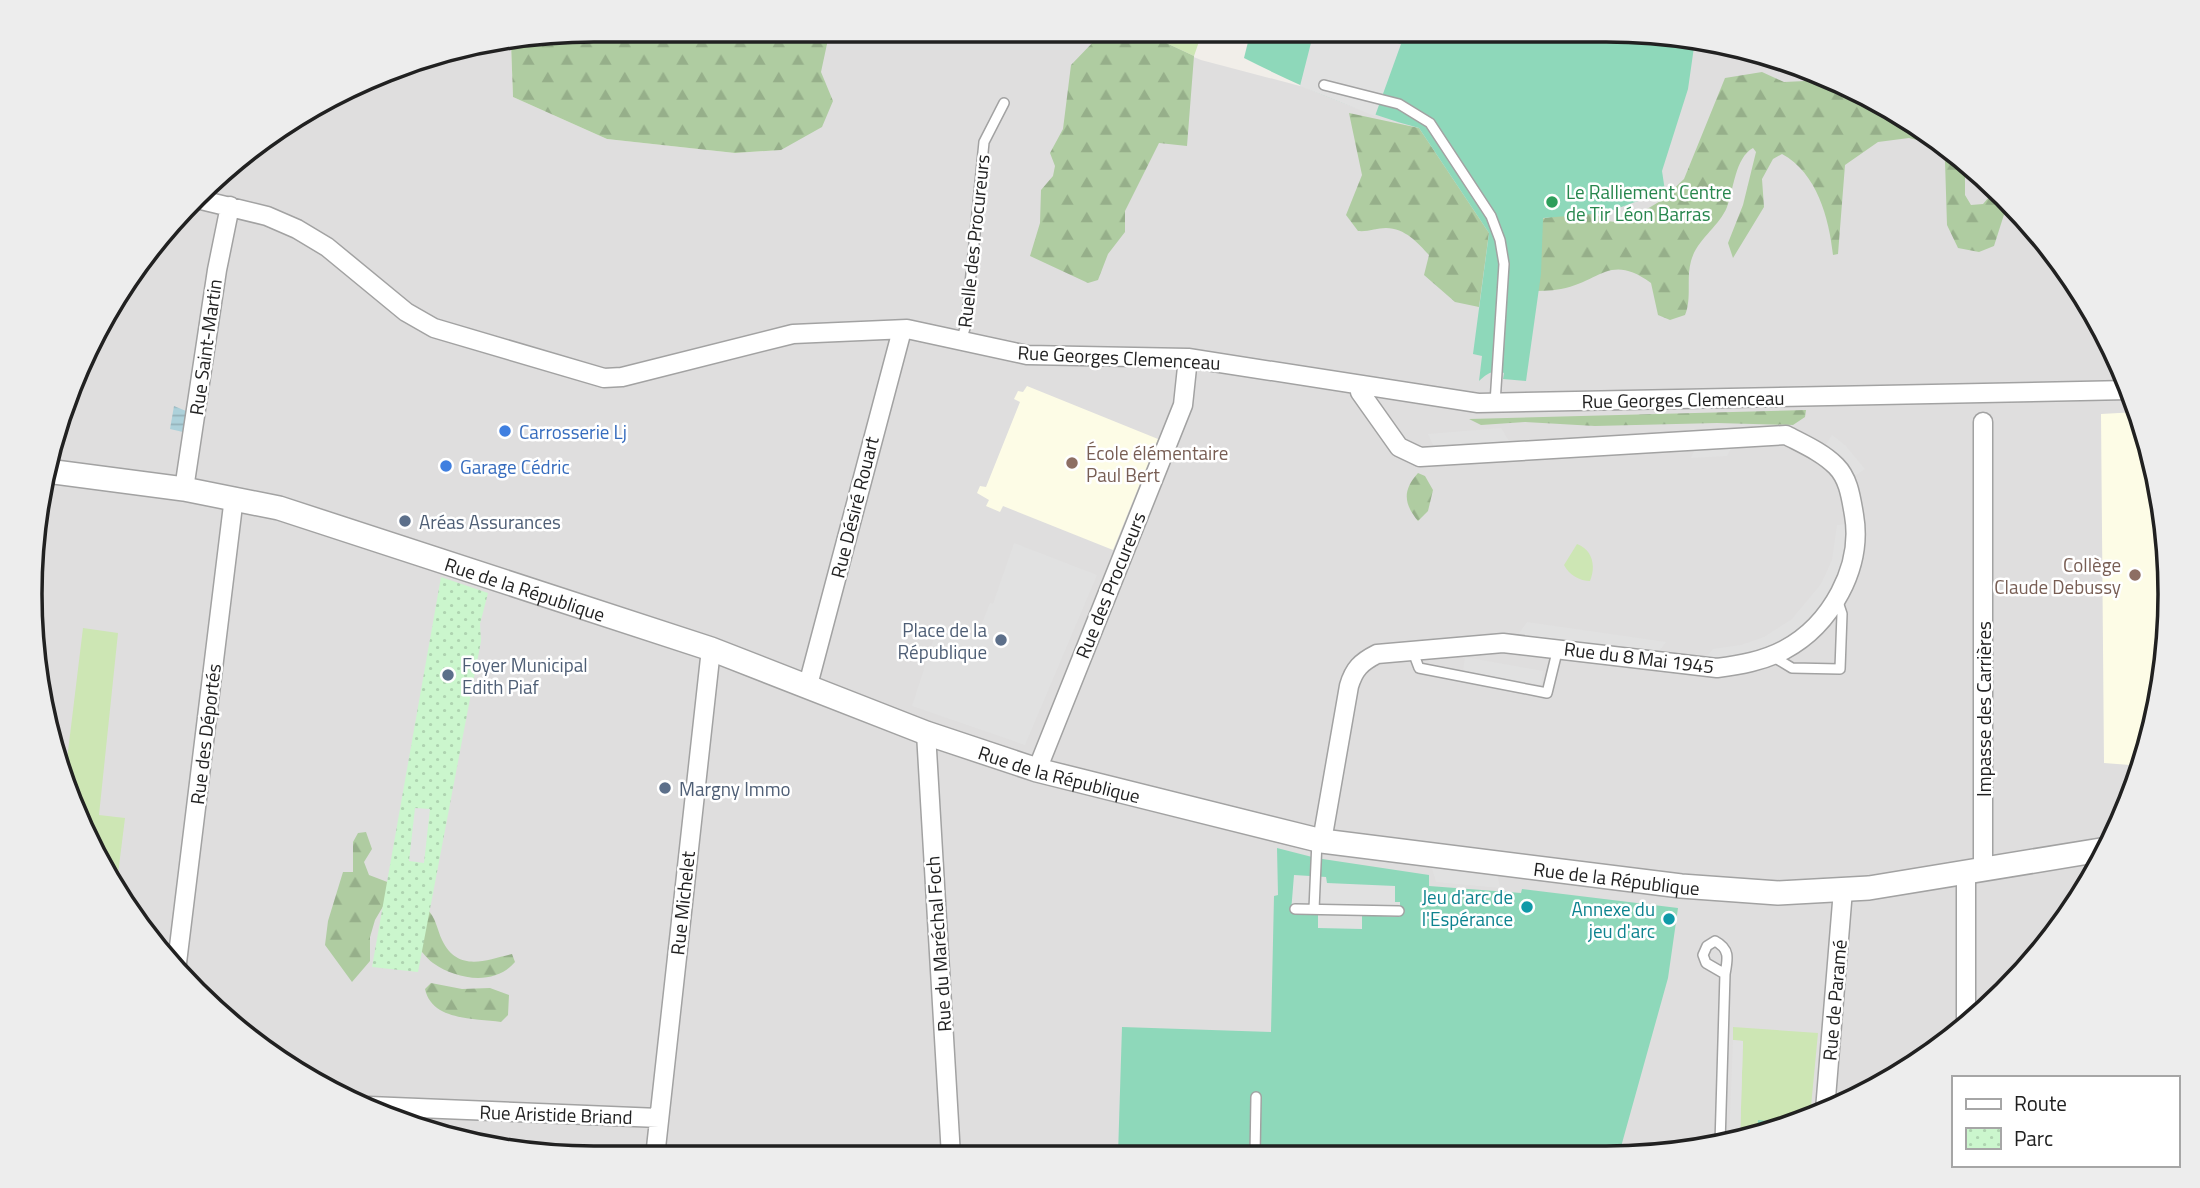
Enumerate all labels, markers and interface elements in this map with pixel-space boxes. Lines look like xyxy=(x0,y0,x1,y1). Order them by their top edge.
street label: Ruelle des Procureurs xyxy=(949,153,997,329)
place label: Le Ralliement Centre de Tir Léon Barras xyxy=(1566,177,1732,228)
marker: Le Ralliement Centre de Tir Léon Barras xyxy=(1544,194,1560,210)
street label: Rue Saint-Martin xyxy=(181,277,229,417)
street label: Rue Georges Clemenceau xyxy=(1017,337,1221,377)
street label: Rue Georges Clemenceau xyxy=(1581,383,1785,415)
place label: Carrosserie Lj xyxy=(519,417,627,446)
marker: Carrosserie Lj xyxy=(497,423,513,439)
street label: Rue Désiré Rouart xyxy=(822,433,886,581)
place label: École élémentaire Paul Bert xyxy=(1086,438,1228,489)
place label: Garage Cédric xyxy=(460,452,570,481)
marker: École élémentaire Paul Bert xyxy=(1064,455,1080,471)
marker: Garage Cédric xyxy=(438,458,454,474)
place label: Aréas Assurances xyxy=(419,507,561,536)
street label: Rue des Procureurs xyxy=(1067,507,1153,663)
marker: Aréas Assurances xyxy=(397,513,413,529)
street label: Rue de la République xyxy=(441,549,609,628)
place label: Collège Claude Debussy xyxy=(1994,550,2121,601)
marker: Collège Claude Debussy xyxy=(2127,567,2143,583)
place label: Place de la République xyxy=(898,615,987,666)
street label: Impasse des Carrières xyxy=(1969,621,1998,797)
marker: Place de la République xyxy=(993,632,1009,648)
street label: Rue du 8 Mai 1945 xyxy=(1562,633,1716,681)
place label: Foyer Municipal Edith Piaf xyxy=(462,650,588,701)
street label: Rue des Déportés xyxy=(182,662,228,806)
marker: Foyer Municipal Edith Piaf xyxy=(440,667,456,683)
street label: Rue de la République xyxy=(975,737,1144,810)
place label: Margny Immo xyxy=(679,774,791,803)
marker: Margny Immo xyxy=(657,780,673,796)
street label: Rue Michelet xyxy=(662,849,702,956)
street label: Rue de la République xyxy=(1532,853,1701,902)
street label: Rue du Maréchal Foch xyxy=(917,855,959,1033)
place label: Jeu d'arc de l'Espérance xyxy=(1422,882,1513,933)
place label: Annexe du jeu d'arc xyxy=(1571,894,1655,945)
marker: Jeu d'arc de l'Espérance xyxy=(1519,899,1535,915)
marker: Annexe du jeu d'arc xyxy=(1661,911,1677,927)
street label: Rue de Paramé xyxy=(1814,938,1854,1062)
legend xyxy=(1952,1076,2179,1167)
text: Route xyxy=(2014,1087,2067,1119)
street label: Rue Aristide Briand xyxy=(479,1097,633,1131)
text: Parc xyxy=(2014,1122,2053,1154)

